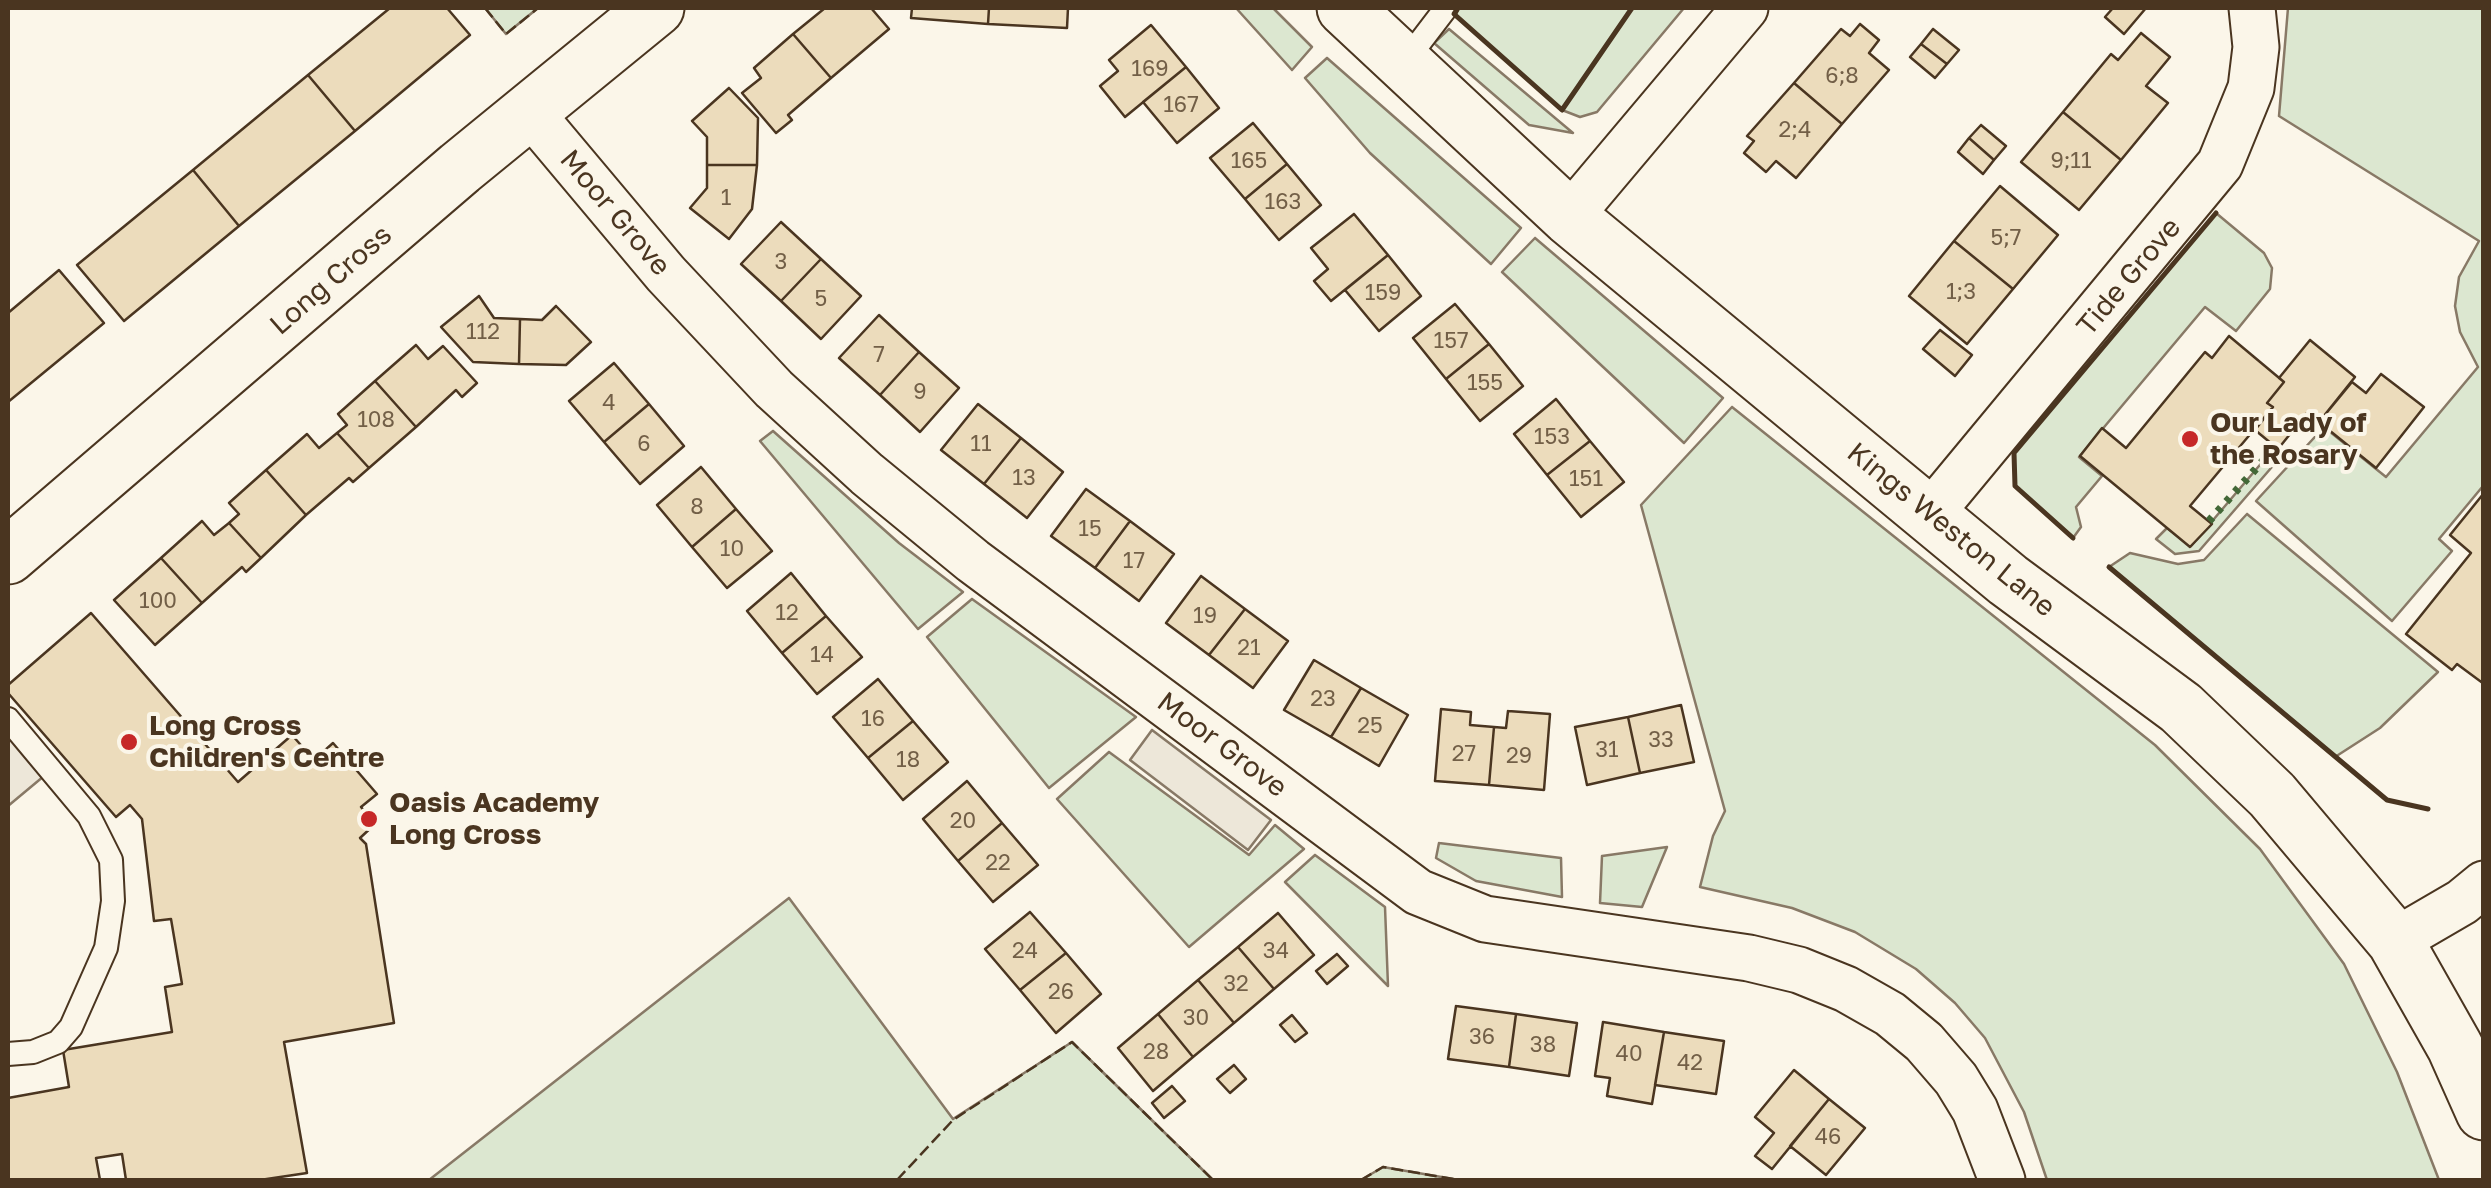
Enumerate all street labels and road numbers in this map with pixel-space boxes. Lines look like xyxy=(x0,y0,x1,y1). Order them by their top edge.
street label: Moor Grove xyxy=(553,143,677,283)
street label: Tide Grove xyxy=(2070,211,2188,343)
street label: Long Cross xyxy=(263,218,399,342)
street label: Kings Weston Lane xyxy=(1840,436,2062,624)
street label: Moor Grove xyxy=(1151,685,1293,805)

